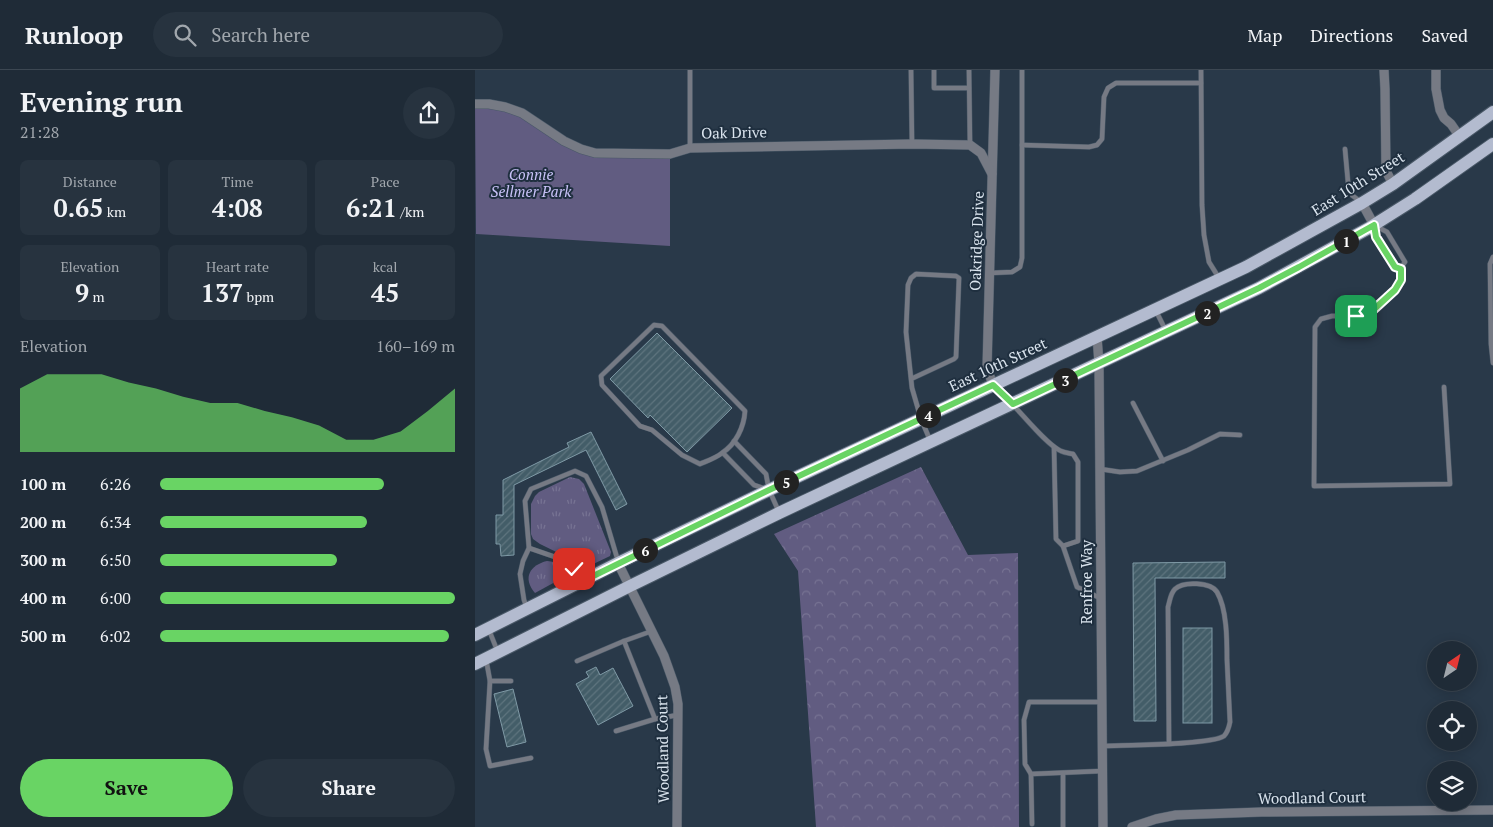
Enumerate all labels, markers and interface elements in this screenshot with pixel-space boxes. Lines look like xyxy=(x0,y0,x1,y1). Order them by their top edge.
search box xyxy=(153,12,503,57)
text: Runloop xyxy=(25,19,123,51)
icon: search xyxy=(171,21,199,49)
text: Search here xyxy=(211,22,310,47)
text: Map xyxy=(1247,23,1282,47)
text: Directions xyxy=(1310,23,1393,47)
text: Saved xyxy=(1421,23,1468,47)
text: Evening run xyxy=(20,83,183,120)
button: share xyxy=(403,87,455,139)
text: 21:28 xyxy=(20,121,59,143)
street label: Oak Drive xyxy=(701,121,767,143)
street label: East 10th Street xyxy=(1307,146,1408,220)
park label: Connie Sellmer Park xyxy=(491,164,572,201)
text: Distance xyxy=(63,172,117,191)
text: Time xyxy=(221,172,254,191)
text: Pace xyxy=(371,172,400,191)
text: 0.65 xyxy=(54,191,103,224)
text: 4:08 xyxy=(212,191,263,224)
text: 6:21 xyxy=(346,191,397,224)
street label: Oakridge Drive xyxy=(964,191,988,291)
text: km xyxy=(103,202,126,221)
text: /km xyxy=(397,202,424,221)
pin: 1 xyxy=(1333,228,1359,254)
text: 1 xyxy=(1343,232,1350,251)
text: Elevation xyxy=(60,257,119,276)
text: Heart rate xyxy=(206,257,269,276)
text: kcal xyxy=(373,257,398,276)
text: 9 xyxy=(75,276,89,309)
text: 137 xyxy=(201,276,243,309)
text: 45 xyxy=(371,276,399,309)
text: m xyxy=(89,287,105,306)
text: bpm xyxy=(243,287,274,306)
pin xyxy=(1335,295,1377,337)
pin: 2 xyxy=(1195,300,1219,326)
icon: arrive xyxy=(1342,302,1370,330)
text: 2 xyxy=(1204,304,1211,323)
street label: East 10th Street xyxy=(945,332,1050,396)
text: Elevation xyxy=(20,335,87,357)
text: 160–169 m xyxy=(376,335,455,357)
pin: 3 xyxy=(1053,368,1077,392)
text: 3 xyxy=(1062,371,1069,390)
pin: 4 xyxy=(915,402,941,428)
text: 4 xyxy=(925,406,932,425)
pin: 5 xyxy=(773,470,799,494)
text: 100 m xyxy=(20,473,66,495)
text: 6:26 xyxy=(100,473,131,495)
text: 5 xyxy=(783,473,790,492)
text: 200 m xyxy=(20,511,66,533)
text: 6:34 xyxy=(100,511,131,533)
pin: 6 xyxy=(633,538,657,562)
street label: Renfroe Way xyxy=(1076,539,1096,624)
text: 6 xyxy=(642,541,649,560)
pin xyxy=(553,548,595,590)
text: 300 m xyxy=(20,549,66,571)
text: 6:50 xyxy=(100,549,131,571)
icon: check xyxy=(560,555,588,583)
text: 400 m xyxy=(20,587,66,609)
text: 6:00 xyxy=(100,587,131,609)
text: 500 m xyxy=(20,625,66,647)
text: 6:02 xyxy=(100,625,131,647)
north arrow xyxy=(1427,641,1477,691)
map controls xyxy=(1427,641,1477,811)
street label: Woodland Court xyxy=(651,694,673,803)
button: locate xyxy=(1427,701,1477,751)
button: Save xyxy=(20,759,233,817)
button: Share xyxy=(243,759,455,817)
button: layers xyxy=(1427,761,1477,811)
street label: Woodland Court xyxy=(1258,786,1367,808)

